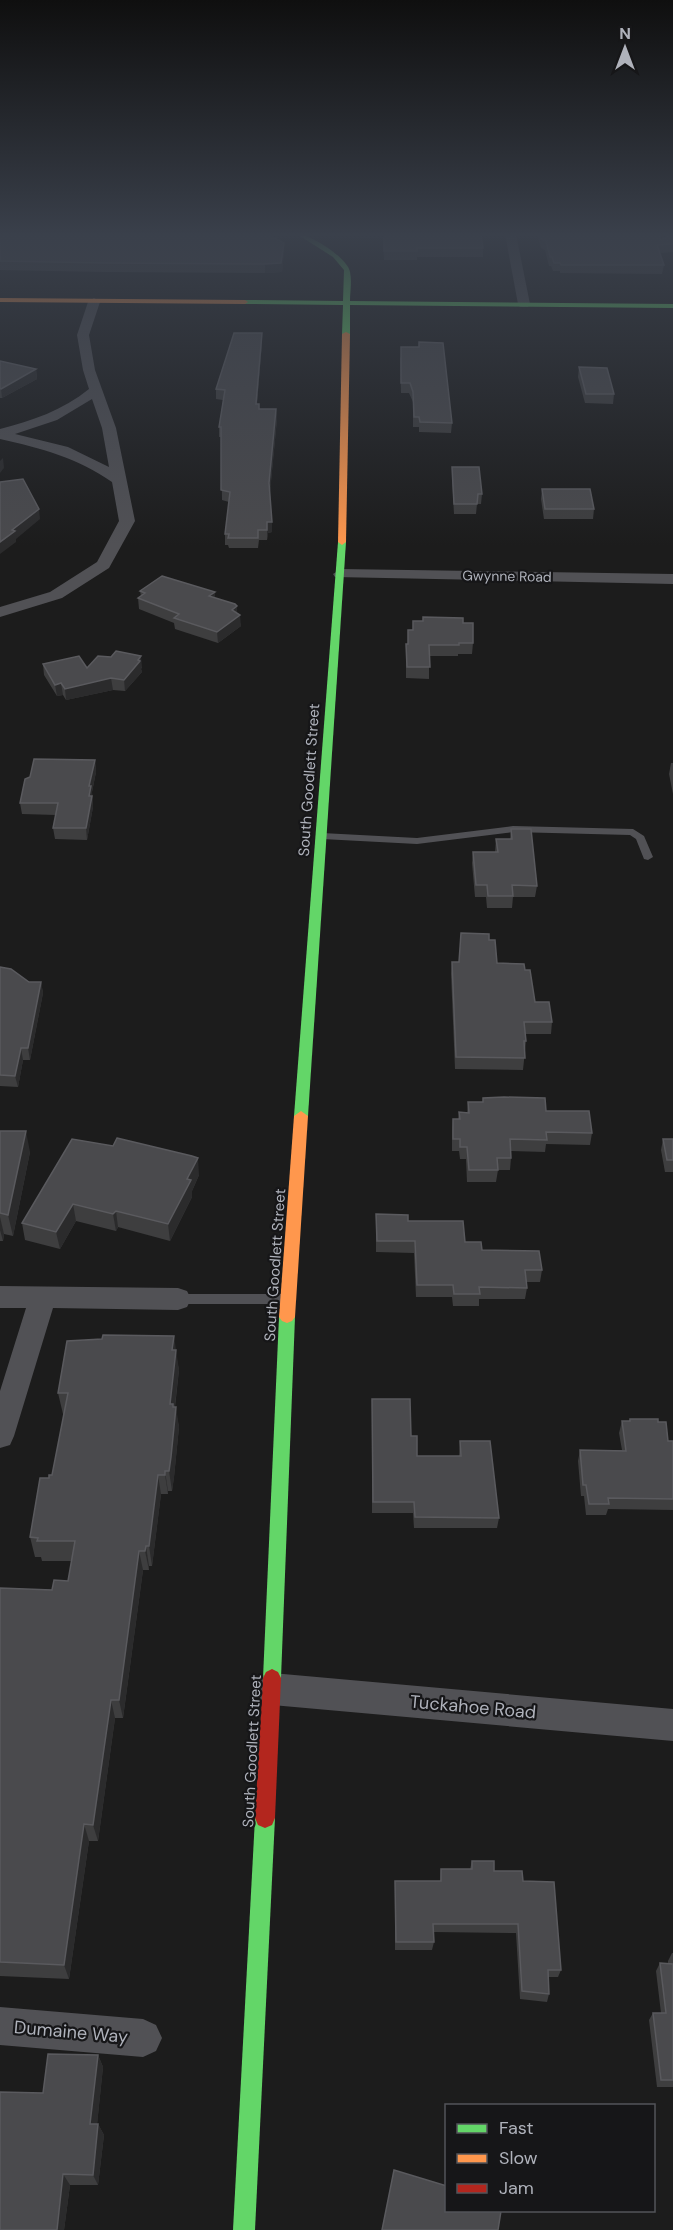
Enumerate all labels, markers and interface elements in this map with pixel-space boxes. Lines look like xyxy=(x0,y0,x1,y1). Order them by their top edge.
north arrow xyxy=(595,18,655,78)
text: N xyxy=(619,23,631,44)
street label: Gwynne Road xyxy=(462,566,552,586)
street label: South Goodlett Street xyxy=(294,703,324,857)
street label: South Goodlett Street xyxy=(260,1188,290,1342)
street label: South Goodlett Street xyxy=(238,1674,266,1828)
street label: Tuckahoe Road xyxy=(409,1690,537,1724)
street label: Dumaine Way xyxy=(13,2015,129,2049)
legend xyxy=(445,2104,655,2212)
text: Fast xyxy=(499,2116,534,2140)
text: Slow xyxy=(499,2146,538,2170)
text: Jam xyxy=(499,2176,534,2200)

